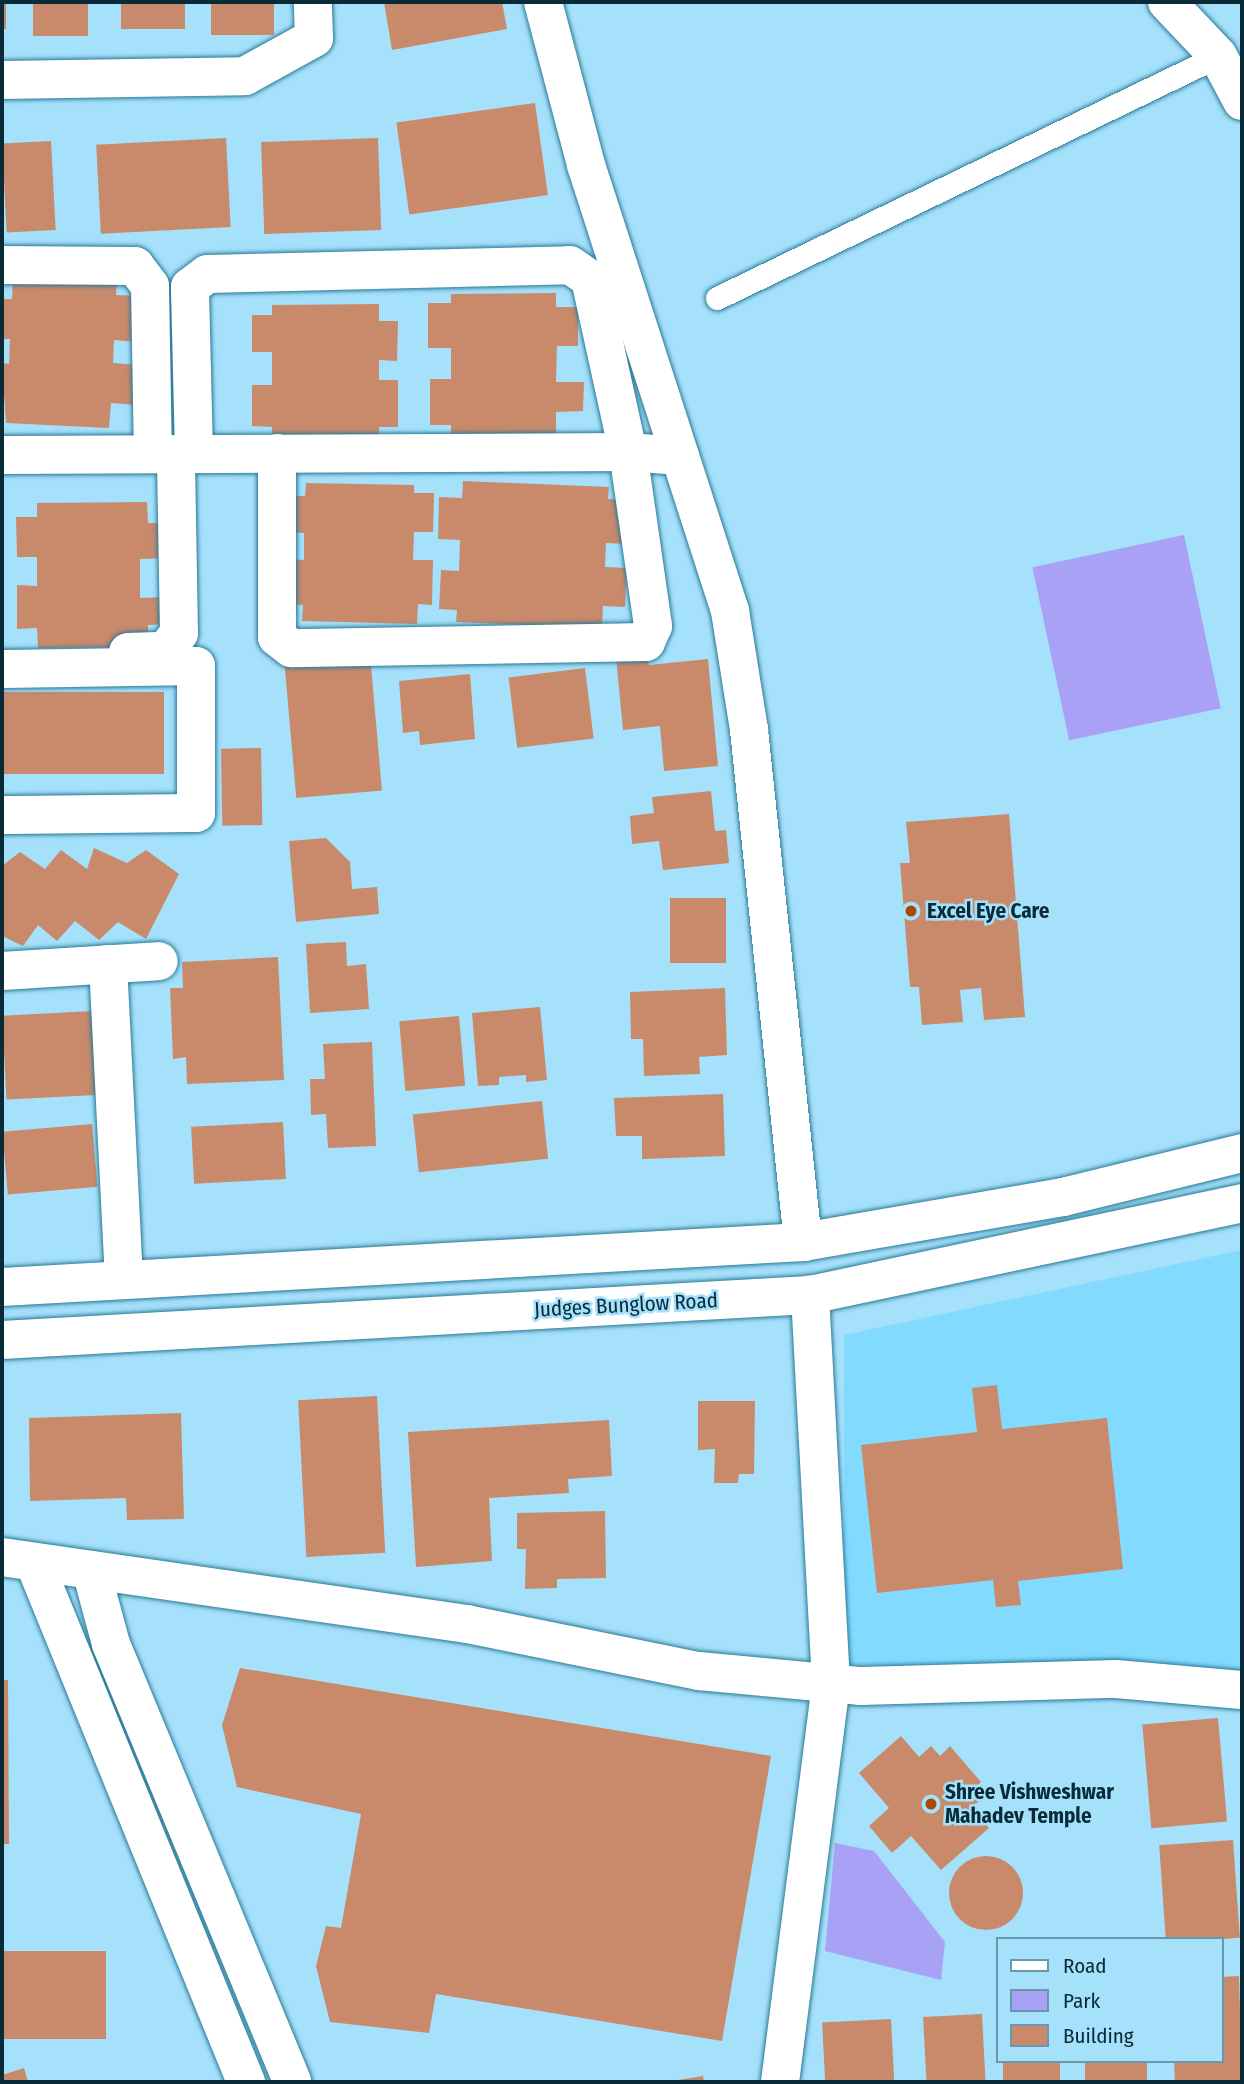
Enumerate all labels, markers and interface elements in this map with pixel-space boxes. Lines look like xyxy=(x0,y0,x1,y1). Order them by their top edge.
place label: Excel Eye Care xyxy=(927,898,1049,924)
marker: Excel Eye Care xyxy=(901,901,921,921)
street label: Judges Bunglow Road xyxy=(534,1288,718,1322)
place label: Shree Vishweshwar Mahadev Temple xyxy=(945,1779,1114,1829)
marker: Shree Vishweshwar Mahadev Temple xyxy=(923,1796,939,1812)
legend xyxy=(996,1937,1223,2063)
text: Road xyxy=(1063,1953,1107,1979)
text: Park xyxy=(1063,1988,1100,2014)
text: Building xyxy=(1063,2023,1134,2049)

